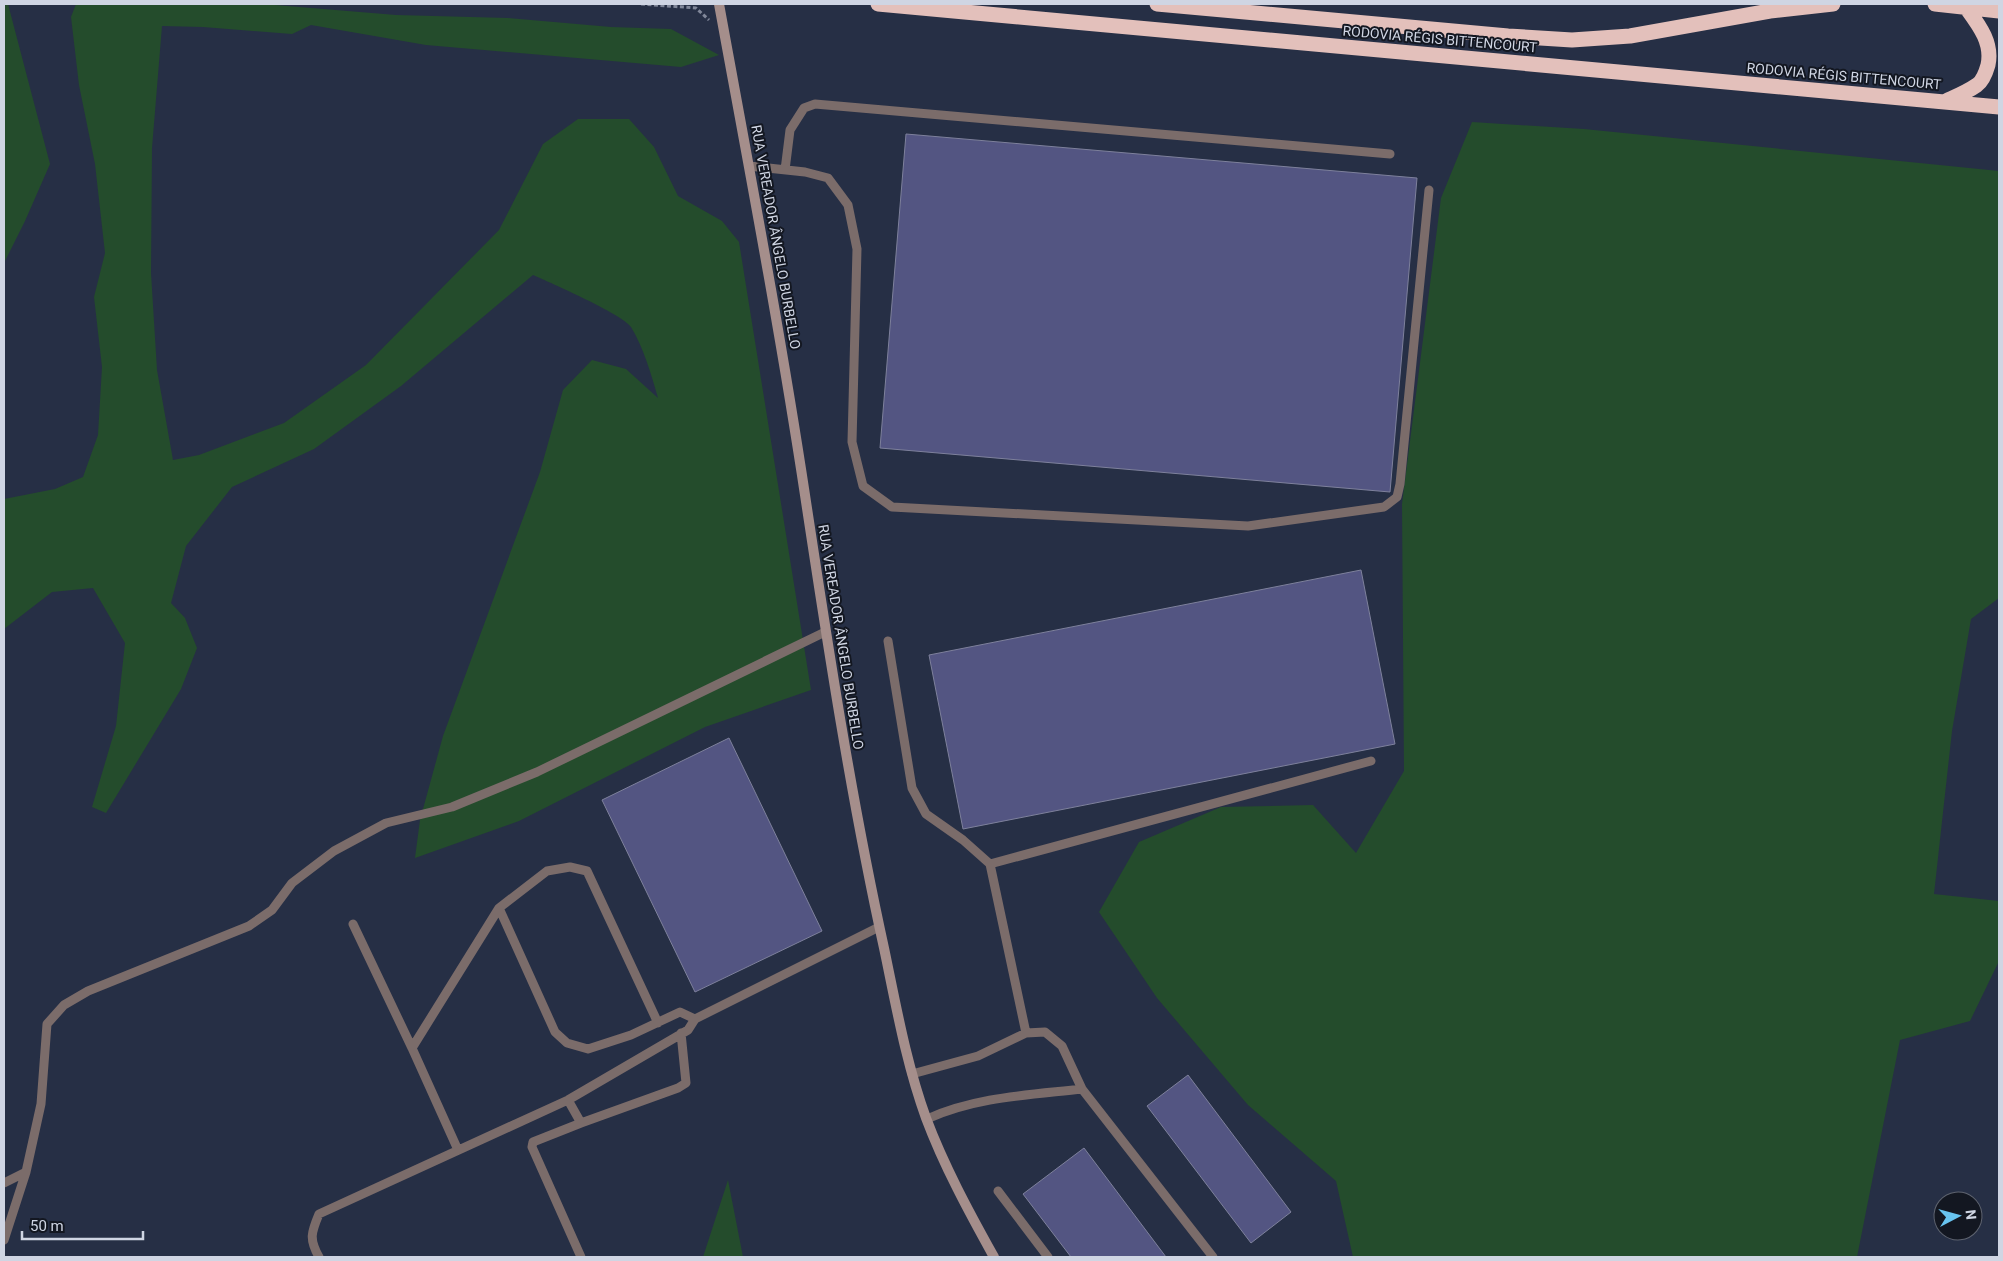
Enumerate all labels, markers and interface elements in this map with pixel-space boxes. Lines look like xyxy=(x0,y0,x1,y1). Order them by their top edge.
street label: RODOVIA RÉGIS BITTENCOURT xyxy=(1342,22,1539,56)
street label: RODOVIA RÉGIS BITTENCOURT xyxy=(1746,59,1943,93)
street label: RUA VEREADOR ÂNGELO BURBELLO xyxy=(748,123,805,351)
street label: RUA VEREADOR ÂNGELO BURBELLO xyxy=(815,523,868,751)
north arrow xyxy=(1933,1191,1983,1241)
scale bar xyxy=(22,1208,144,1240)
text: N xyxy=(1962,1209,1979,1220)
text: 50 m xyxy=(30,1217,64,1235)

